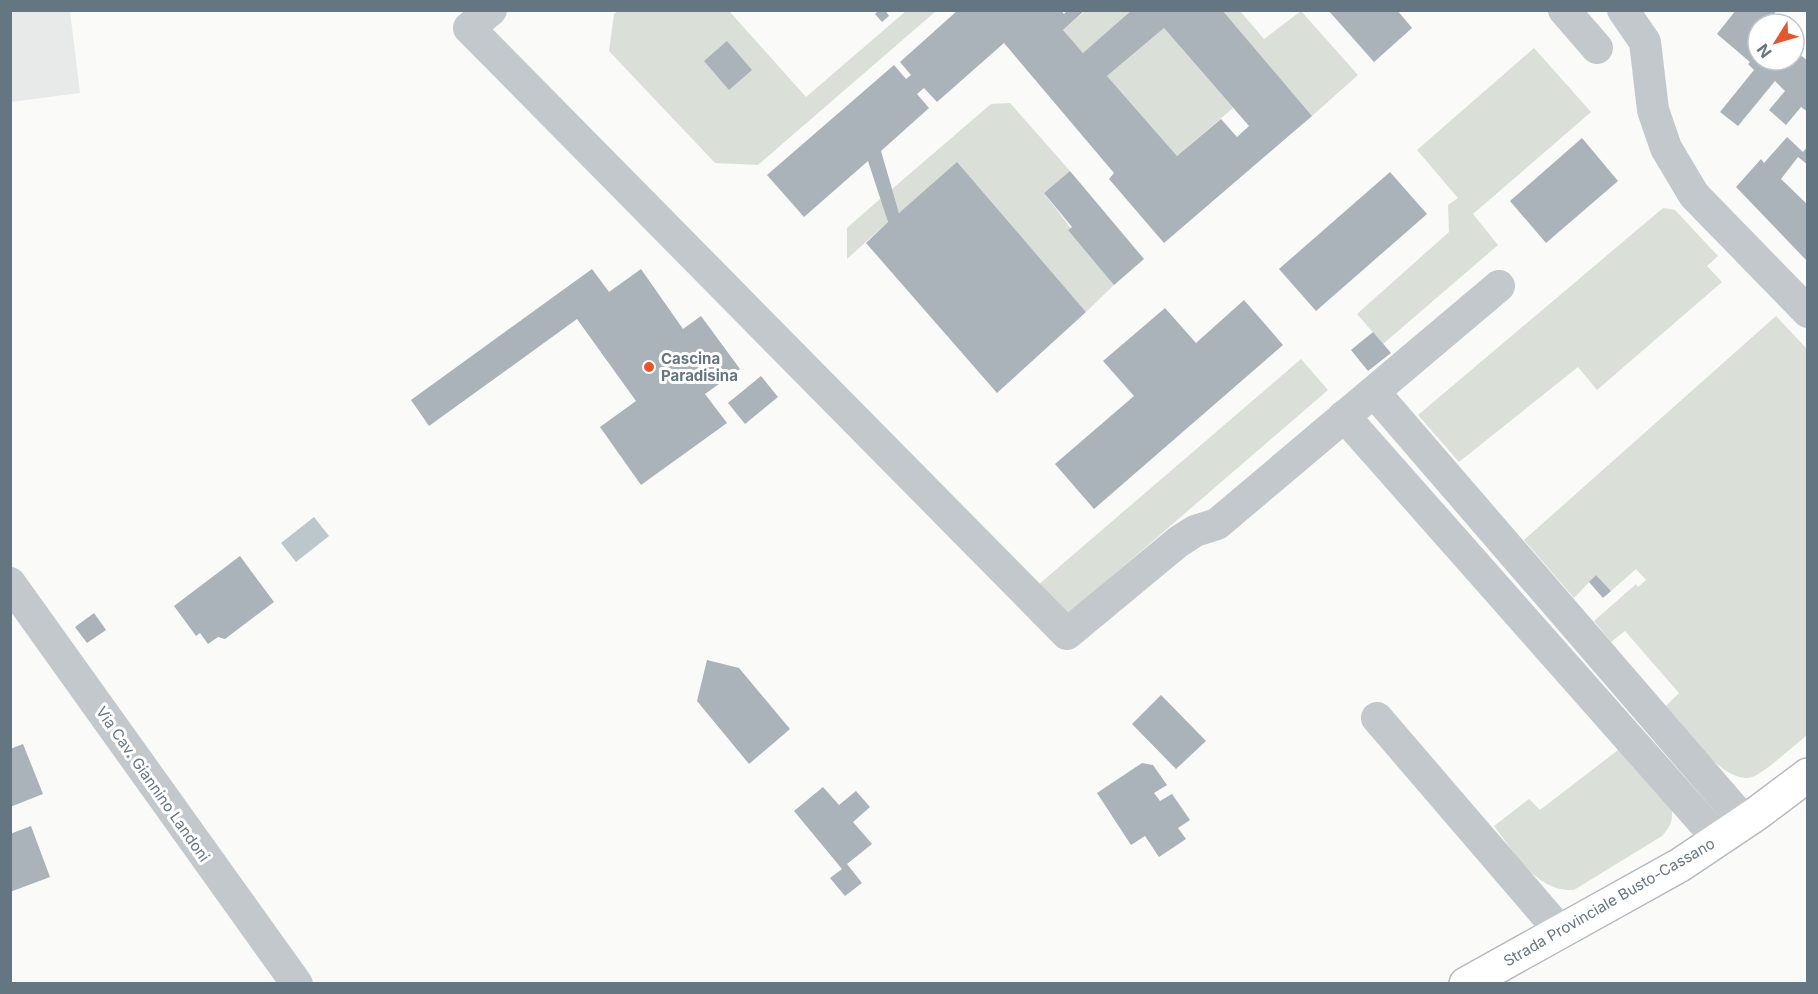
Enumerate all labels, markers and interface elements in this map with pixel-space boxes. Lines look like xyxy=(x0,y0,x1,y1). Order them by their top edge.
north arrow xyxy=(1746,12,1806,72)
text: N xyxy=(1752,40,1776,62)
place label: Cascina Paradisina xyxy=(661,349,738,385)
marker: Cascina Paradisina xyxy=(642,360,656,374)
street label: Via Cav. Giannino Landoni xyxy=(92,703,214,865)
street label: Strada Provinciale Busto-Cassano xyxy=(1500,834,1718,970)

